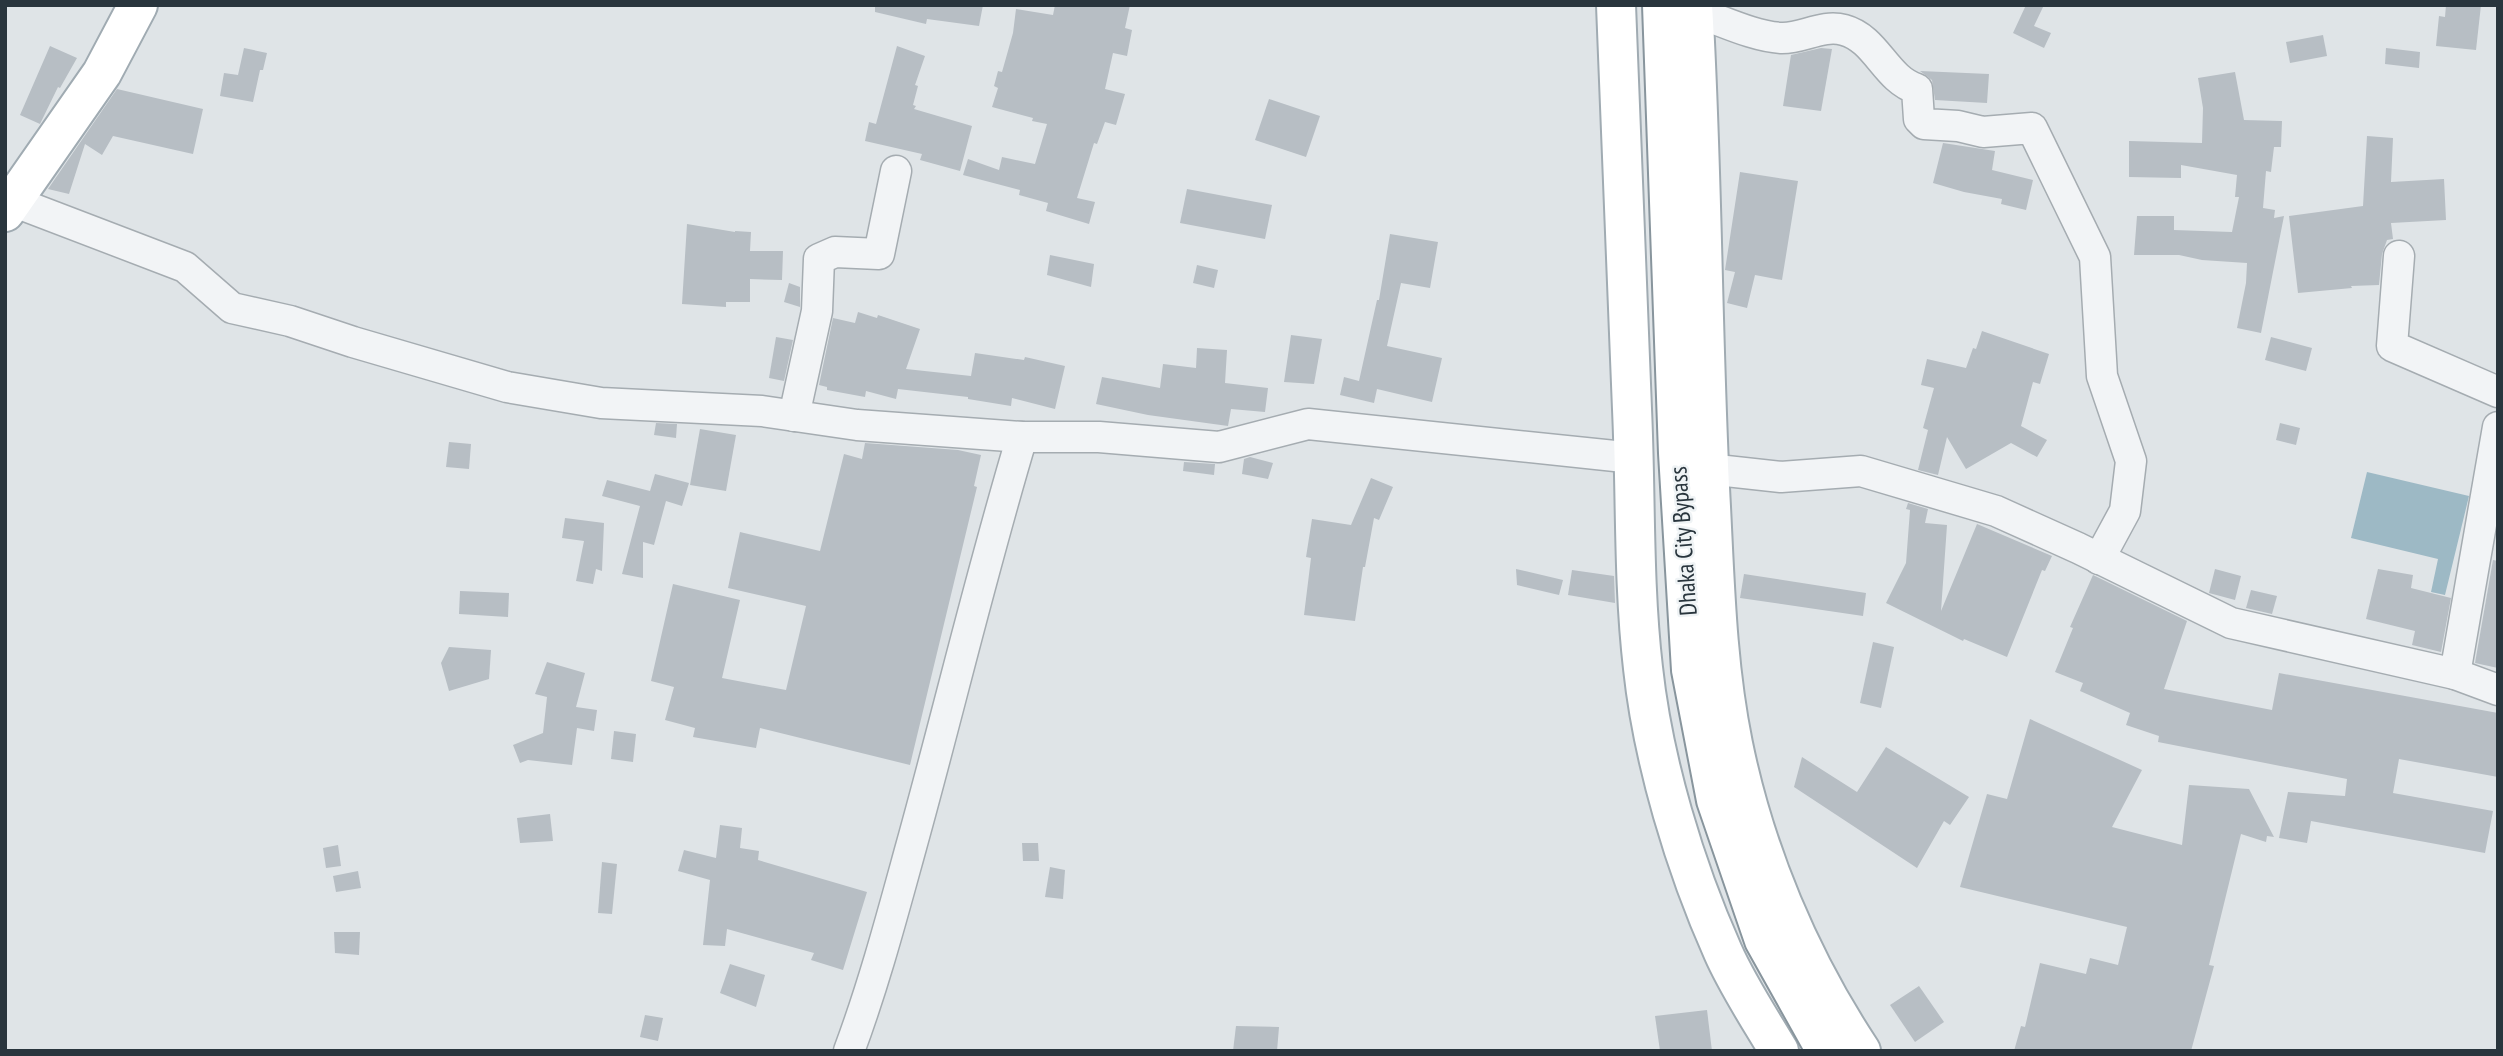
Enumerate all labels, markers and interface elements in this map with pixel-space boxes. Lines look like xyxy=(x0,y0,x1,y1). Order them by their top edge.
street label: Dhaka City Bypass xyxy=(1662,465,1704,617)

